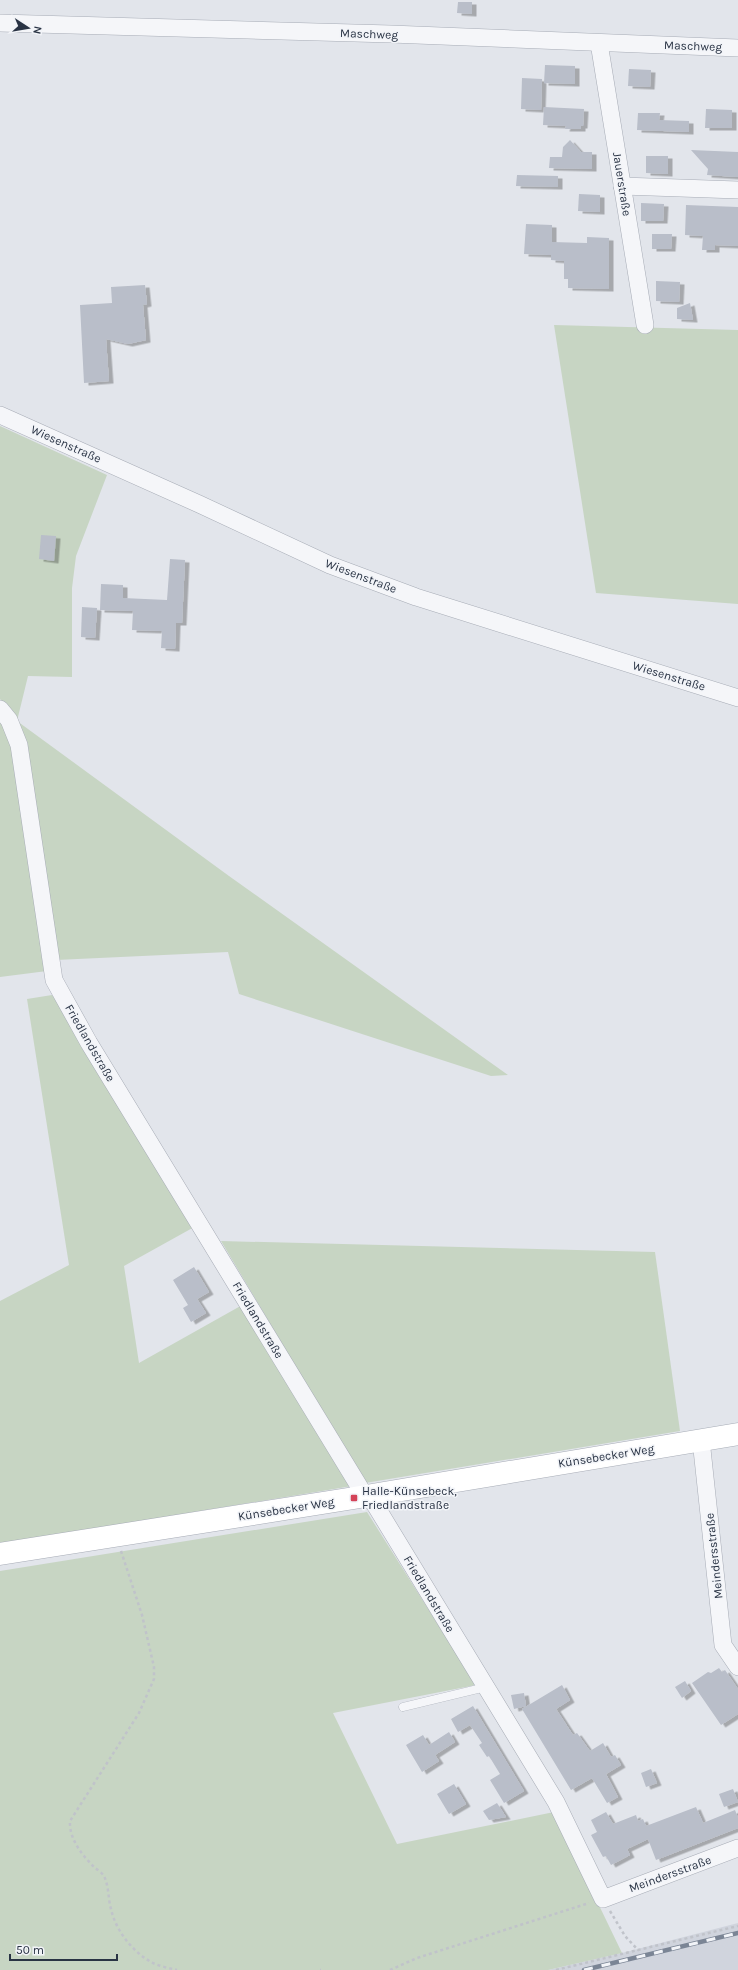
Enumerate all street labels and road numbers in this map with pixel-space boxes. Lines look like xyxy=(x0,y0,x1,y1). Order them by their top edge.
street label: Maschweg xyxy=(340,26,399,42)
street label: Maschweg xyxy=(664,38,723,54)
street label: Jauerstraße xyxy=(610,151,634,217)
street label: Wiesenstraße xyxy=(29,422,103,466)
street label: Wiesenstraße xyxy=(323,556,399,596)
street label: Wiesenstraße xyxy=(631,658,707,694)
street label: Friedlandstraße xyxy=(62,1002,118,1084)
street label: Friedlandstraße xyxy=(230,1279,286,1361)
street label: Künsebecker Weg xyxy=(557,1441,655,1471)
street label: Künsebecker Weg xyxy=(237,1494,335,1524)
street label: Meindersstraße xyxy=(703,1512,725,1600)
street label: Friedlandstraße xyxy=(401,1553,457,1635)
street label: Meindersstraße xyxy=(627,1853,713,1895)

